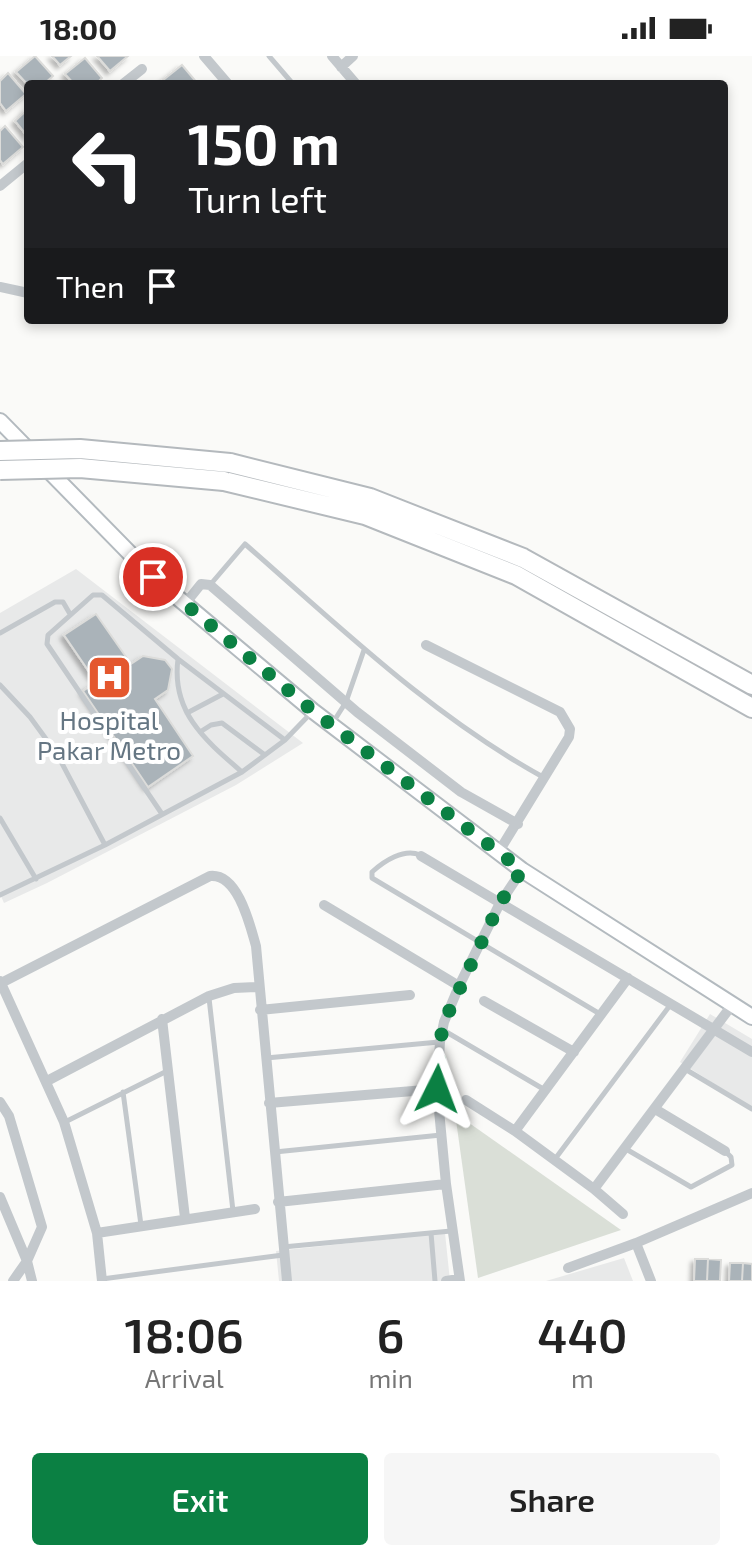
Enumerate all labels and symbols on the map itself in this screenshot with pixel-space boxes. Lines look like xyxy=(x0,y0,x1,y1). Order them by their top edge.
pin xyxy=(119,543,187,611)
hospital icon: Hospital Pakar Metro xyxy=(85,654,133,702)
place label: Hospital Pakar Metro xyxy=(37,704,181,765)
position arrow xyxy=(395,1047,479,1131)

